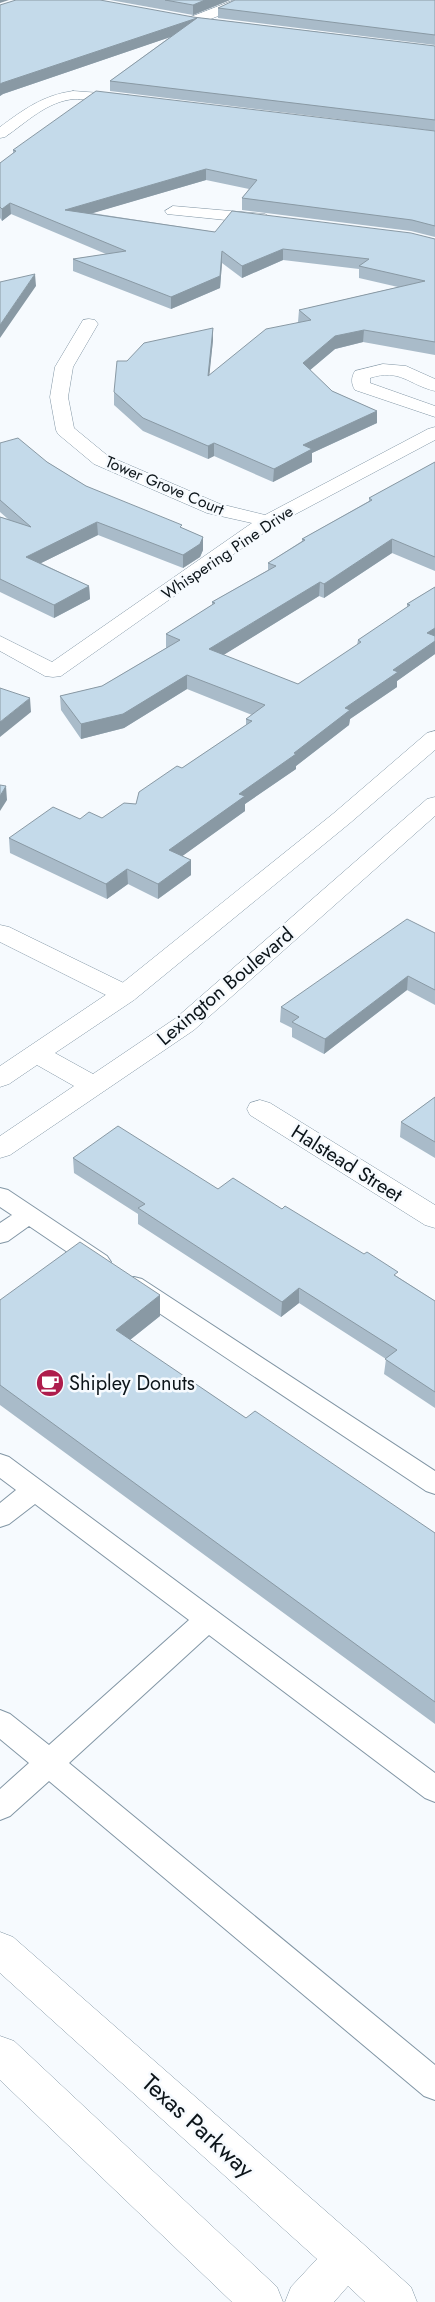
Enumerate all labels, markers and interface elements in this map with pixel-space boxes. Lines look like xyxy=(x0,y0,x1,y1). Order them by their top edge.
street label: Tower Grove Court xyxy=(102,450,228,521)
street label: Whispering Pine Drive xyxy=(157,500,298,605)
street label: Lexington Boulevard xyxy=(151,920,300,1052)
street label: Halstead Street xyxy=(285,1118,408,1209)
cafe icon: Shipley Donuts xyxy=(35,1368,65,1398)
place label: Shipley Donuts xyxy=(69,1369,195,1398)
street label: Texas Parkway xyxy=(134,2066,263,2186)

